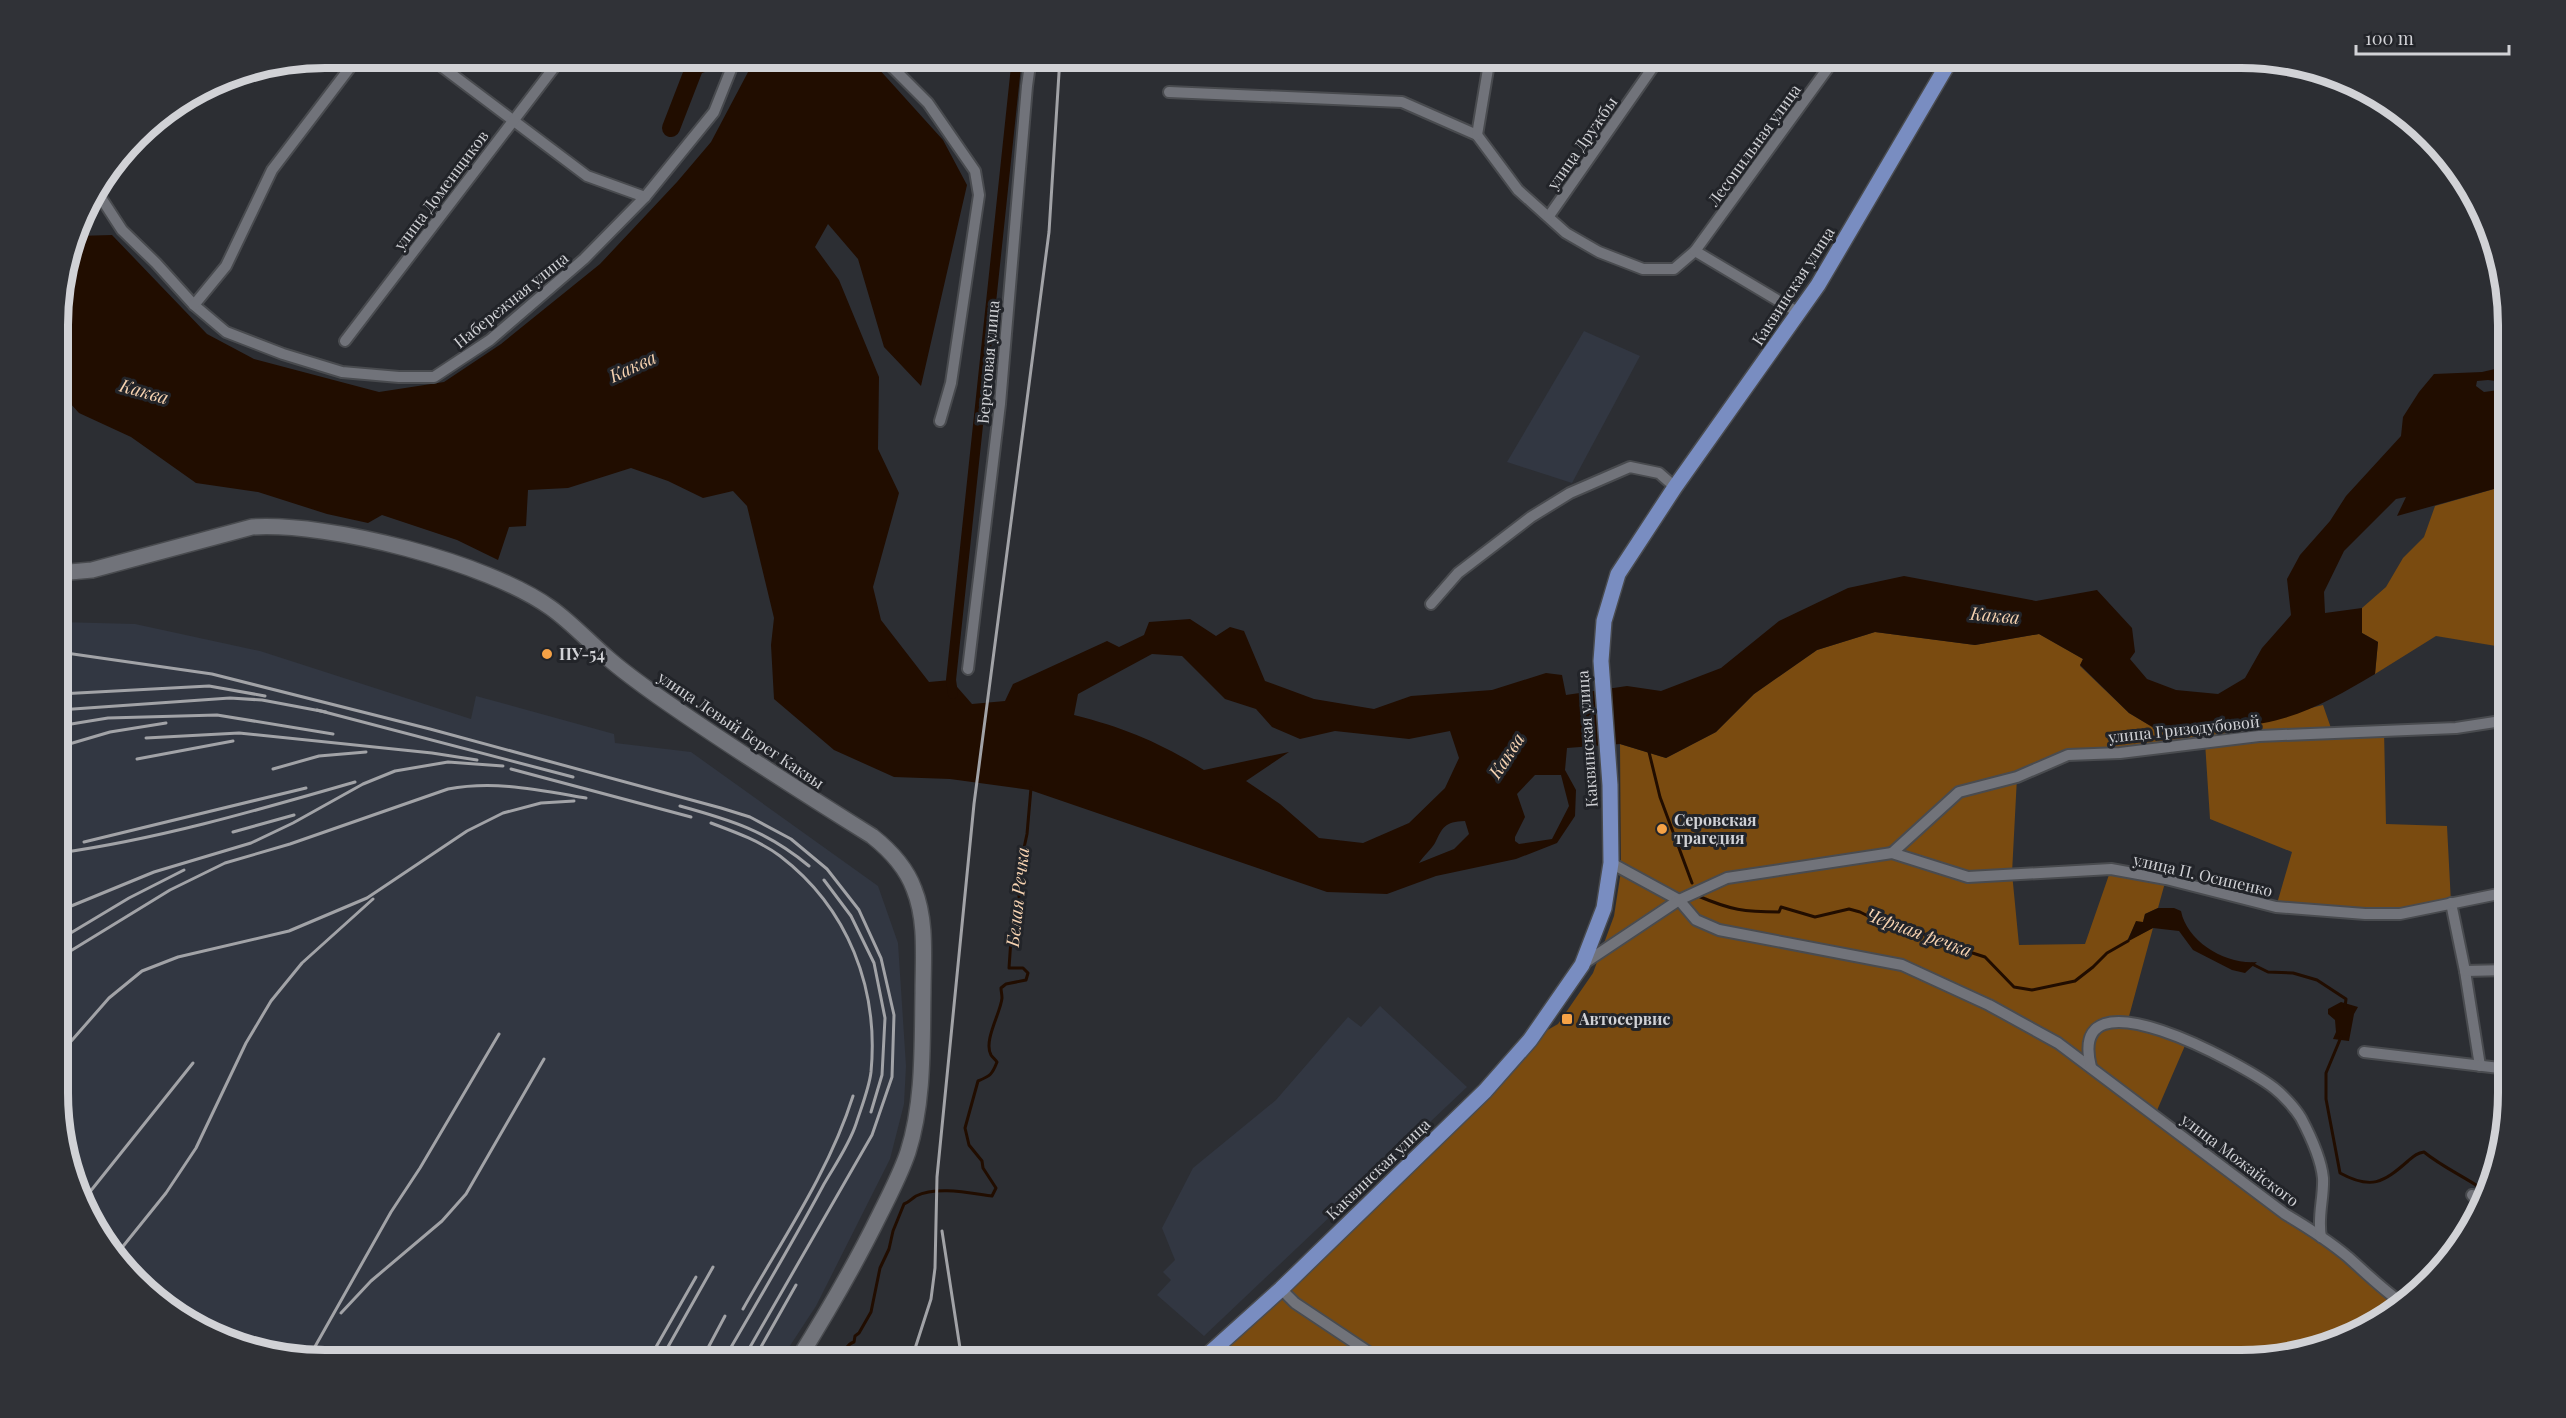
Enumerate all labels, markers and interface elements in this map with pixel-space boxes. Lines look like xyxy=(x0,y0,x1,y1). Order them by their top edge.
scale bar xyxy=(2356,18,2509,56)
text: 100 m xyxy=(2365,26,2414,50)
street label: Лесопильная улица xyxy=(1702,79,1805,211)
street label: улица Дружбы xyxy=(1541,92,1621,194)
street label: улица Доменщиков xyxy=(388,125,493,255)
street label: Каквинская улица xyxy=(1746,222,1839,349)
street label: Набережная улица xyxy=(449,247,572,352)
street label: Береговая улица xyxy=(972,299,1003,424)
water label: Каква xyxy=(604,345,660,388)
water label: Каква xyxy=(116,372,171,409)
water label: Каква xyxy=(1968,601,2021,629)
place label: ПУ-54 xyxy=(559,643,605,664)
marker: ПУ-54 xyxy=(540,647,554,661)
street label: улица Левый Берег Каквы xyxy=(653,665,828,793)
street label: Каквинская улица xyxy=(1571,670,1602,808)
street label: улица Гризодубовой xyxy=(2106,710,2261,747)
water label: Каква xyxy=(1482,728,1530,784)
place label: Серовская трагедия xyxy=(1674,809,1757,848)
marker: Серовская трагедия xyxy=(1655,822,1669,836)
water label: Белая Речка xyxy=(1000,846,1034,949)
street label: улица П. Осипенко xyxy=(2130,848,2275,901)
water label: Черная речка xyxy=(1863,902,1975,962)
place label: Автосервис xyxy=(1578,1008,1670,1029)
marker: Автосервис xyxy=(1560,1012,1574,1026)
street label: улица Можайского xyxy=(2176,1108,2304,1211)
street label: Каквинская улица xyxy=(1321,1113,1434,1224)

